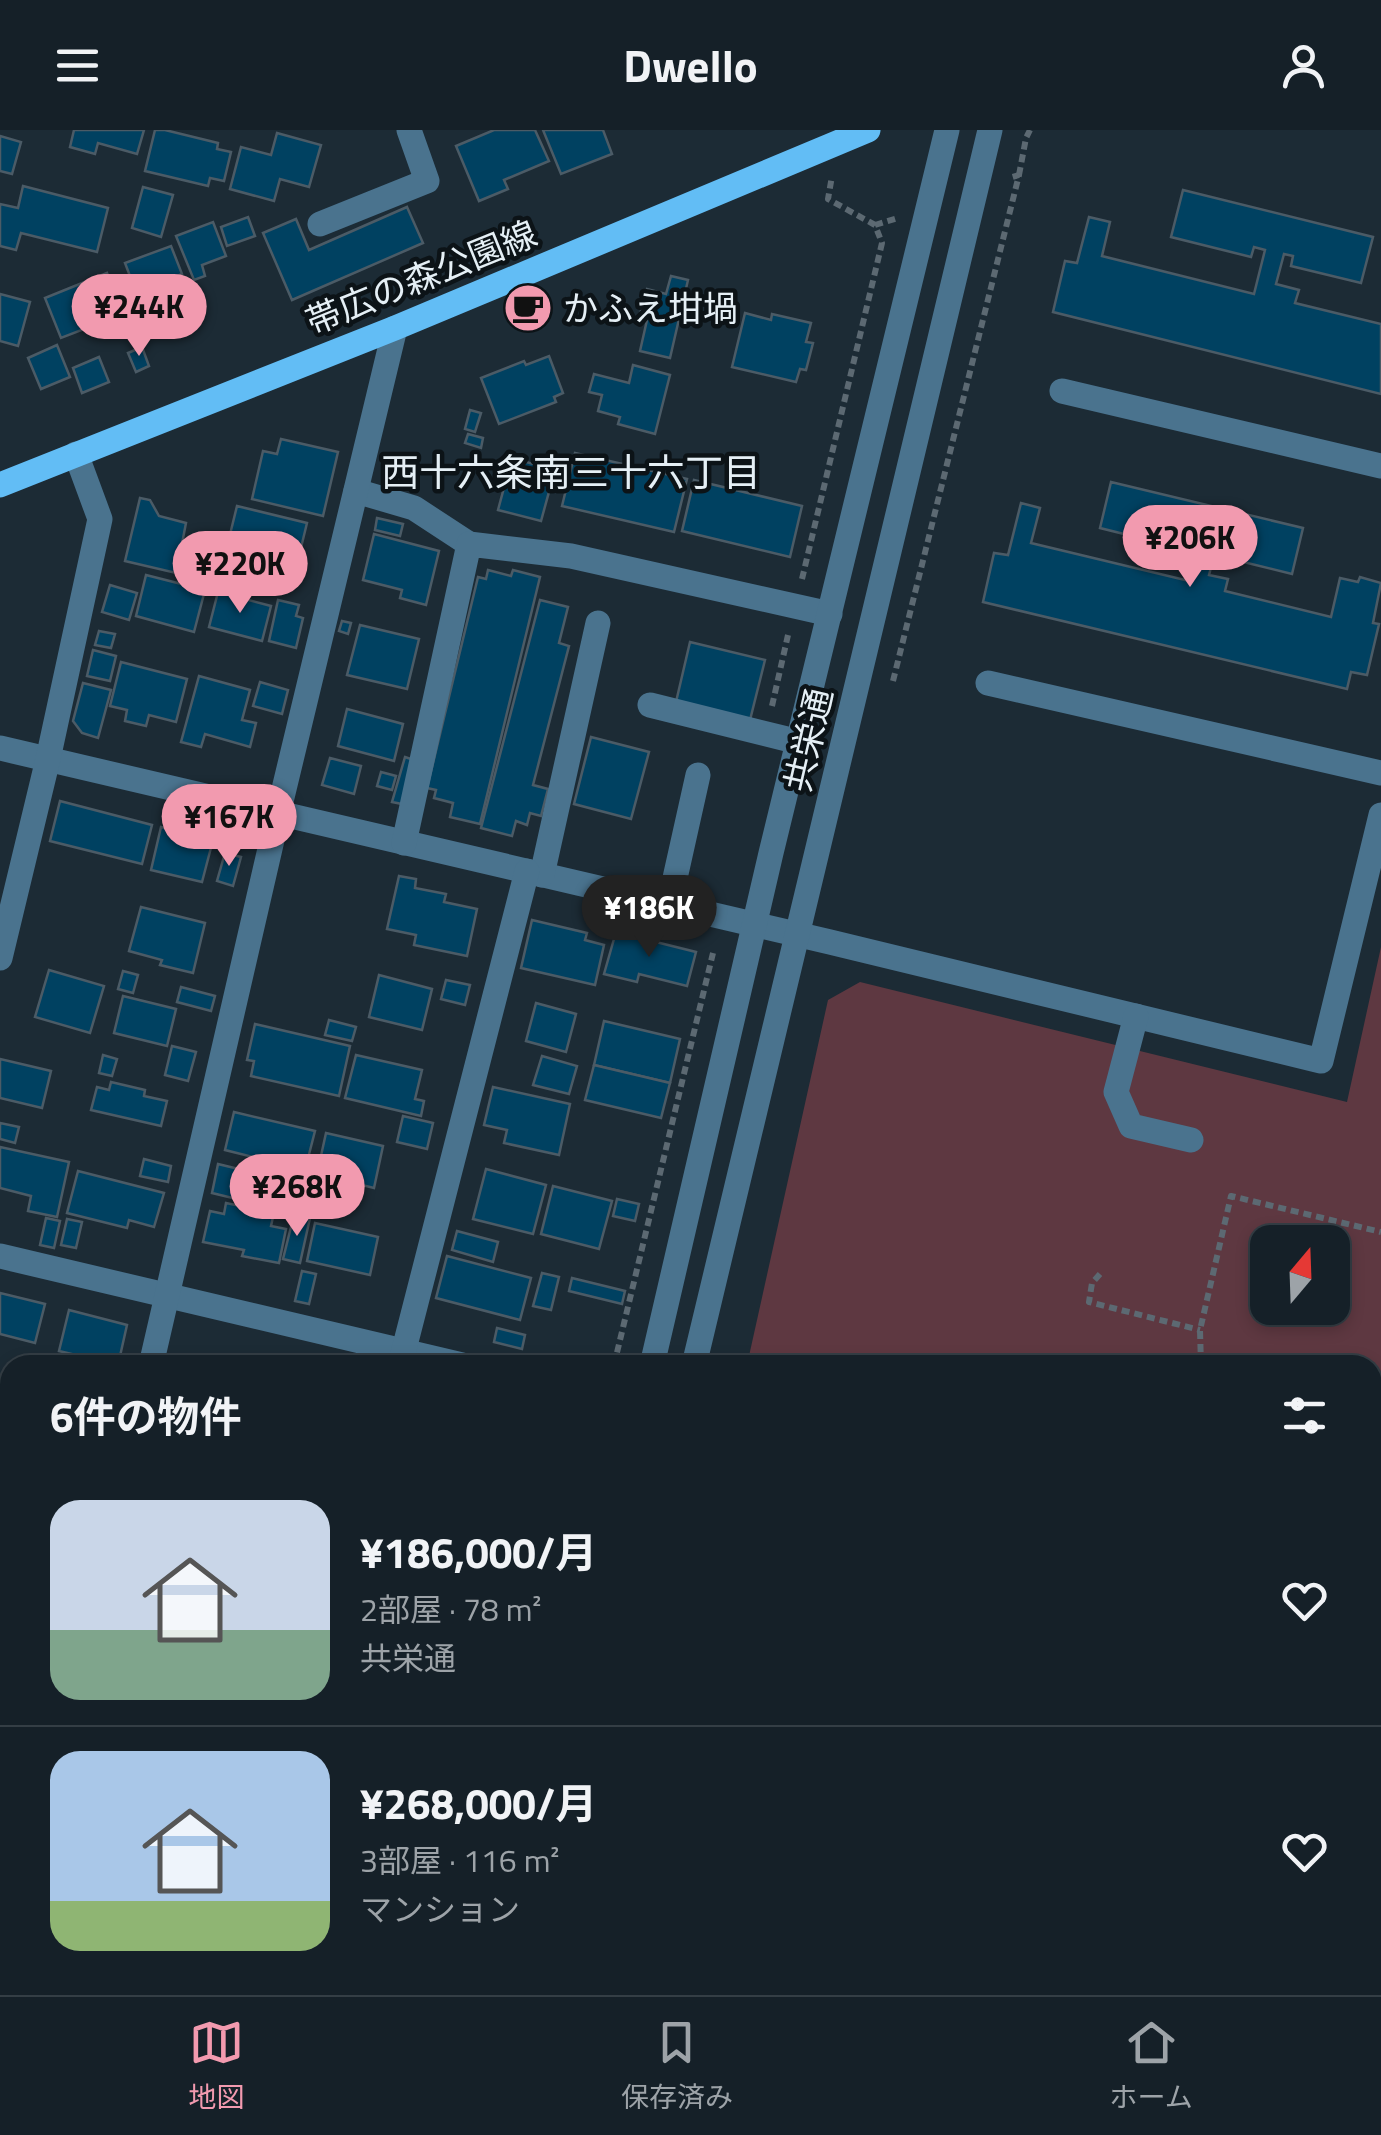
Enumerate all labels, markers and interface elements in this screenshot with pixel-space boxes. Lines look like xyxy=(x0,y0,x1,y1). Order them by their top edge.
text: Dwello xyxy=(623,31,758,99)
icon: menu xyxy=(50,38,105,93)
icon: person xyxy=(1276,38,1331,93)
street label: 帯広の森公園線 xyxy=(297,206,545,348)
pin: ¥244K xyxy=(69,274,209,359)
place label: かふえ坩堝 xyxy=(563,281,738,335)
text: ¥244K xyxy=(94,282,184,330)
cafe icon: かふえ坩堝 xyxy=(502,282,554,334)
district label: 西十六条南三十六丁目 xyxy=(381,443,761,501)
pin: ¥206K xyxy=(1120,505,1260,590)
text: ¥206K xyxy=(1145,513,1235,561)
pin: ¥220K xyxy=(170,531,310,616)
text: ¥220K xyxy=(195,539,285,587)
street label: 共栄通 xyxy=(770,683,846,797)
pin: ¥167K xyxy=(159,784,299,869)
text: ¥167K xyxy=(184,792,274,840)
pin: ¥186K xyxy=(579,875,719,960)
text: ¥186K xyxy=(604,883,694,931)
pin: ¥268K xyxy=(227,1154,367,1239)
text: ¥268K xyxy=(252,1162,342,1210)
north arrow xyxy=(1250,1225,1350,1325)
map controls xyxy=(1250,1225,1350,1325)
text: 6件の物件 xyxy=(50,1384,242,1448)
icon: filters xyxy=(1277,1388,1332,1443)
text: ¥186,000/月 xyxy=(360,1520,597,1584)
icon: home xyxy=(130,1540,250,1660)
icon: heart xyxy=(1277,1573,1332,1628)
text: 2部屋 · 78 m² xyxy=(360,1585,542,1633)
text: 共栄通 xyxy=(360,1634,456,1682)
text: ¥268,000/月 xyxy=(360,1771,597,1835)
icon: home xyxy=(130,1791,250,1911)
icon: heart xyxy=(1277,1824,1332,1879)
text: 3部屋 · 116 m² xyxy=(360,1836,559,1884)
text: マンション xyxy=(360,1885,520,1933)
tab: 地図 xyxy=(188,2015,244,2118)
tab: 保存済み xyxy=(621,2015,733,2118)
tab: ホーム xyxy=(1110,2015,1193,2118)

